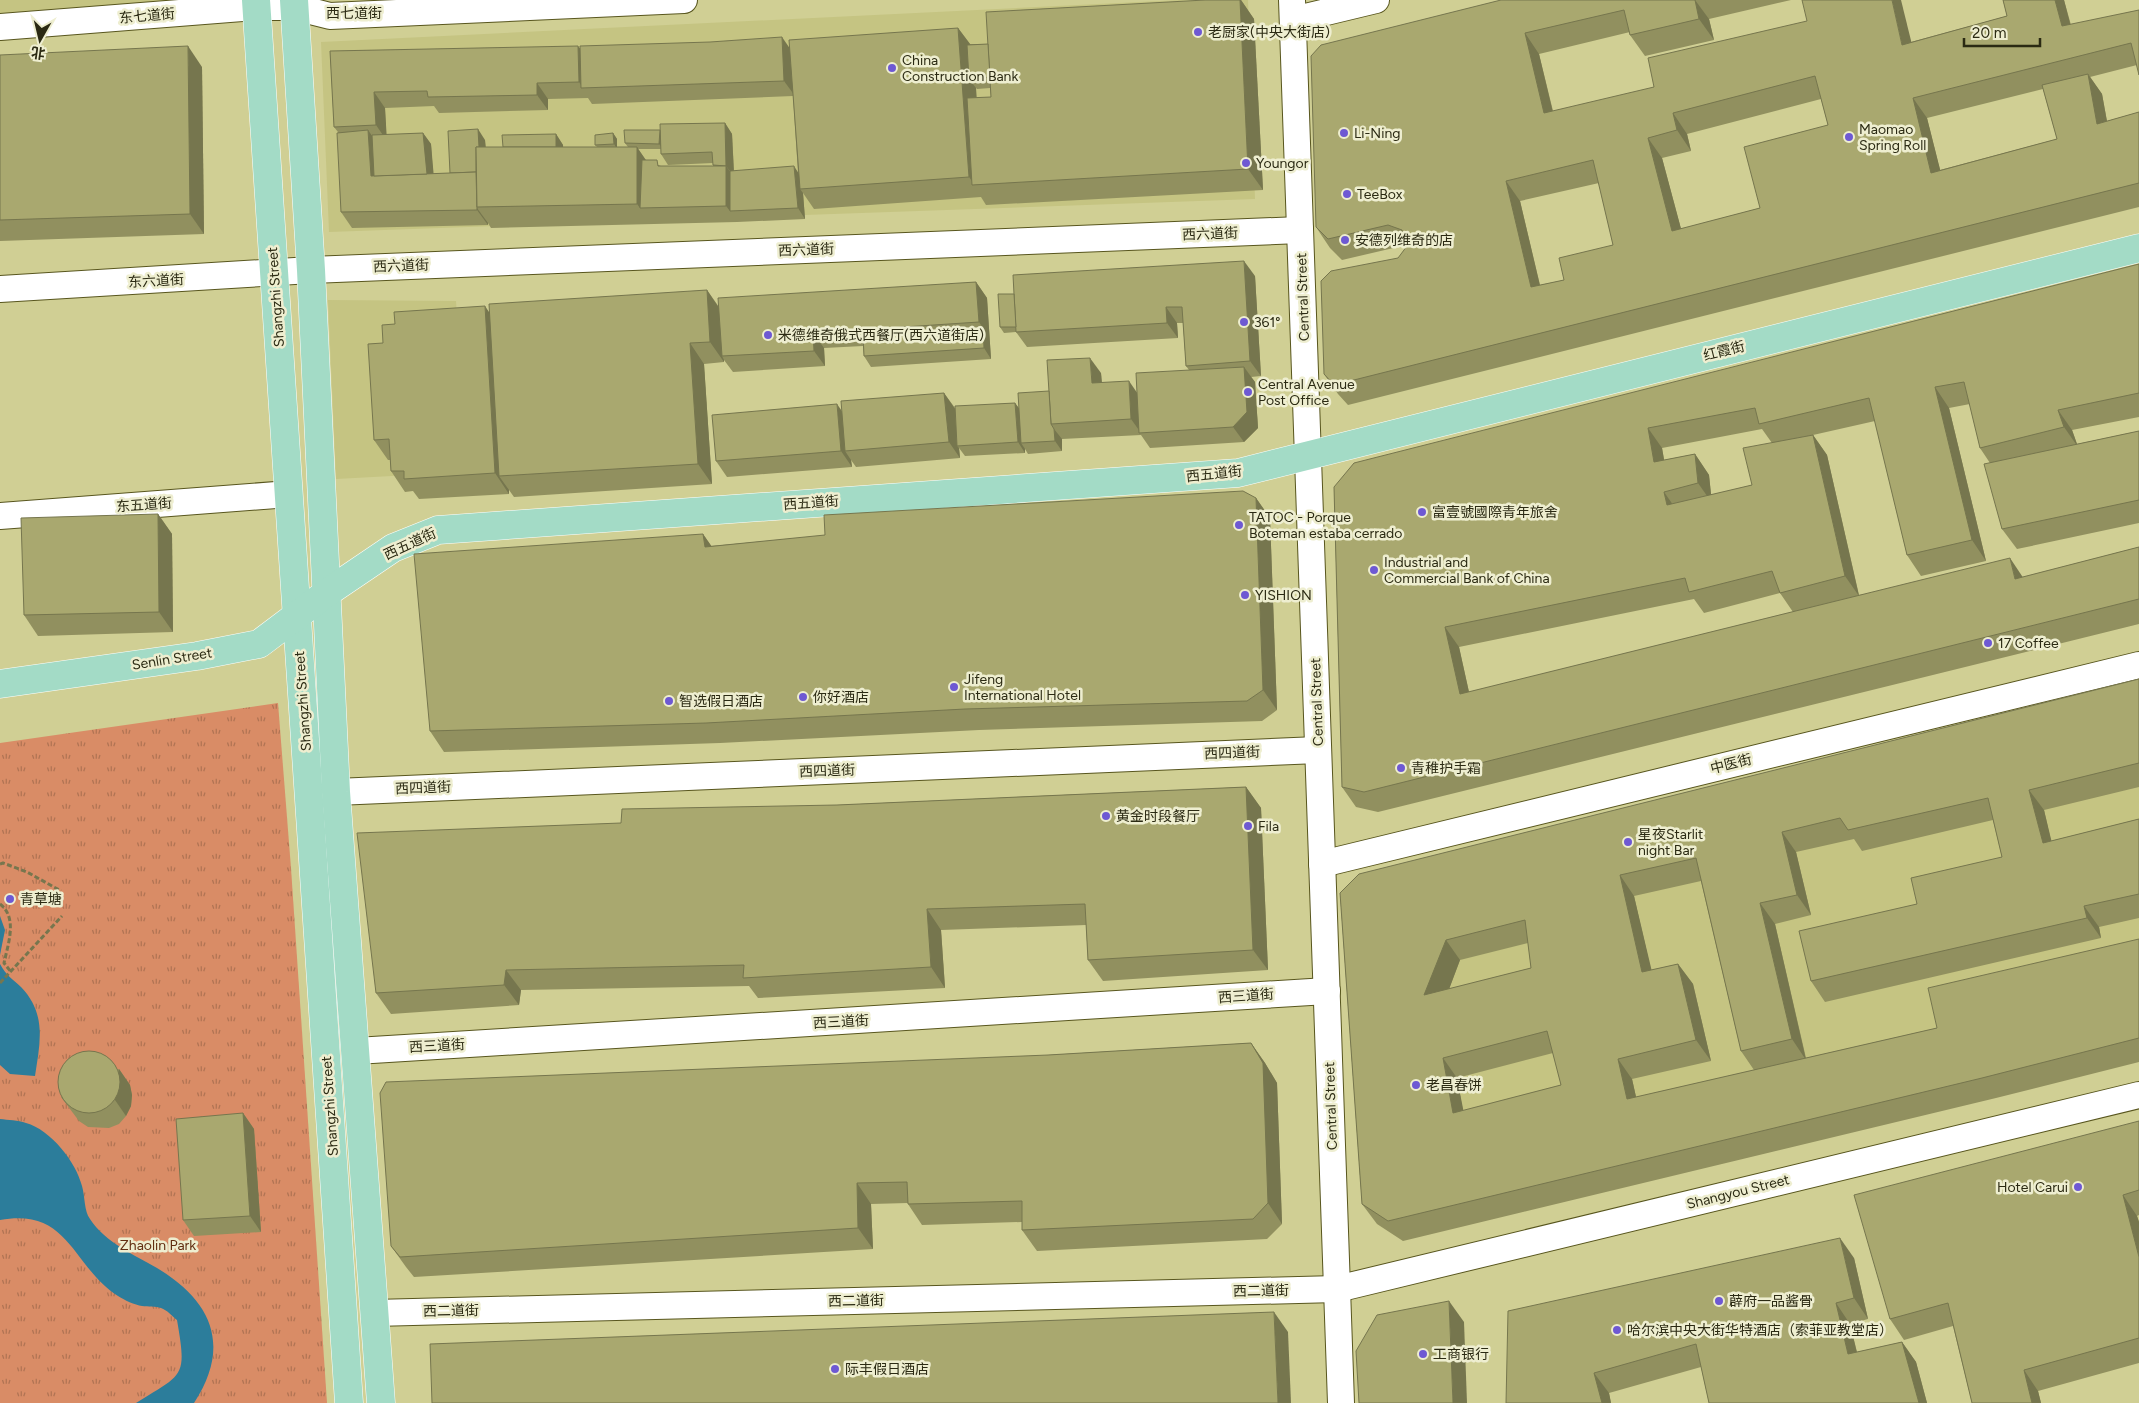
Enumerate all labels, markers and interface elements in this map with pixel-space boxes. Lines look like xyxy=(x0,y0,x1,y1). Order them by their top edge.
street label: 东七道街 xyxy=(118,5,176,27)
street label: 西七道街 xyxy=(326,5,382,22)
north arrow xyxy=(15,15,65,65)
scale bar xyxy=(1964,15,2040,47)
place label: 老厨家(中央大街店) xyxy=(1208,24,1330,41)
text: 20 m xyxy=(1972,24,2006,42)
marker: 老厨家(中央大街店) xyxy=(1192,26,1204,38)
text: 北 xyxy=(30,43,46,62)
place label: China Construction Bank xyxy=(902,52,1018,85)
marker: China Construction Bank xyxy=(886,62,898,74)
place label: Maomao Spring Roll xyxy=(1859,121,1926,154)
place label: Li-Ning xyxy=(1354,125,1400,142)
marker: Li-Ning xyxy=(1338,127,1350,139)
marker: Maomao Spring Roll xyxy=(1843,131,1855,143)
place label: Youngor xyxy=(1256,155,1309,172)
marker: Youngor xyxy=(1240,157,1252,169)
place label: TeeBox xyxy=(1357,186,1403,203)
marker: TeeBox xyxy=(1341,188,1353,200)
street label: 西六道街 xyxy=(1182,225,1238,243)
place label: 安德列维奇的店 xyxy=(1355,232,1453,249)
marker: 安德列维奇的店 xyxy=(1339,234,1351,246)
street label: 西六道街 xyxy=(778,241,834,259)
street label: Shangzhi Street xyxy=(264,246,288,348)
street label: Central Street xyxy=(1293,253,1313,341)
street label: 西六道街 xyxy=(373,257,429,275)
street label: 东六道街 xyxy=(128,271,184,291)
place label: 361° xyxy=(1254,314,1281,331)
marker: 361° xyxy=(1238,316,1250,328)
place label: 米德维奇俄式西餐厅(西六道街店) xyxy=(778,327,984,344)
marker: 米德维奇俄式西餐厅(西六道街店) xyxy=(762,329,774,341)
street label: 红霞街 xyxy=(1702,338,1746,364)
place label: Central Avenue Post Office xyxy=(1258,376,1355,409)
marker: Central Avenue Post Office xyxy=(1242,386,1254,398)
street label: 西五道街 xyxy=(1185,463,1243,485)
street label: 西五道街 xyxy=(782,493,840,513)
street label: 东五道街 xyxy=(115,495,173,515)
place label: 富壹號國際青年旅舍 xyxy=(1432,504,1558,521)
marker: 富壹號國際青年旅舍 xyxy=(1416,506,1428,518)
place label: TATOC - Porque Boteman estaba cerrado xyxy=(1249,509,1402,542)
marker: TATOC - Porque Boteman estaba cerrado xyxy=(1233,519,1245,531)
street label: 西五道街 xyxy=(381,524,439,564)
place label: Industrial and Commercial Bank of China xyxy=(1384,554,1550,587)
marker: Industrial and Commercial Bank of China xyxy=(1368,564,1380,576)
place label: YISHION xyxy=(1255,587,1312,604)
marker: YISHION xyxy=(1239,589,1251,601)
place label: 17 Coffee xyxy=(1998,635,2059,652)
marker: 17 Coffee xyxy=(1982,637,1994,649)
street label: Senlin Street xyxy=(131,644,213,674)
street label: Shangzhi Street xyxy=(291,650,315,752)
street label: Central Street xyxy=(1307,658,1327,746)
place label: Jifeng International Hotel xyxy=(964,671,1081,704)
marker: Jifeng International Hotel xyxy=(948,681,960,693)
place label: 你好酒店 xyxy=(813,689,869,706)
marker: 你好酒店 xyxy=(797,691,809,703)
place label: 智选假日酒店 xyxy=(679,693,763,710)
marker: 智选假日酒店 xyxy=(663,695,675,707)
street label: 西四道街 xyxy=(1204,744,1260,762)
street label: 中医街 xyxy=(1709,751,1753,777)
place label: 青稚护手霜 xyxy=(1411,760,1481,777)
street label: 西四道街 xyxy=(799,762,855,780)
marker: 青稚护手霜 xyxy=(1395,762,1407,774)
street label: 西四道街 xyxy=(395,779,451,797)
place label: 黄金时段餐厅 xyxy=(1116,808,1200,825)
marker: 黄金时段餐厅 xyxy=(1100,810,1112,822)
place label: Fila xyxy=(1258,818,1279,835)
marker: Fila xyxy=(1242,820,1254,832)
place label: 星夜Starlit night Bar xyxy=(1638,826,1703,859)
marker: 星夜Starlit night Bar xyxy=(1622,836,1634,848)
place label: 青草塘 xyxy=(20,891,62,908)
marker: 青草塘 xyxy=(4,893,16,905)
street label: 西三道街 xyxy=(1217,986,1275,1006)
street label: 西三道街 xyxy=(813,1012,869,1032)
street label: 西三道街 xyxy=(409,1036,465,1056)
street label: Shangzhi Street xyxy=(318,1055,342,1157)
street label: Central Street xyxy=(1321,1062,1341,1150)
place label: 老昌春饼 xyxy=(1426,1077,1482,1094)
marker: 老昌春饼 xyxy=(1410,1079,1422,1091)
street label: Shangyou Street xyxy=(1685,1171,1791,1213)
place label: Hotel Carui xyxy=(1997,1179,2068,1196)
marker: Hotel Carui xyxy=(2072,1181,2084,1193)
park label: Zhaolin Park xyxy=(120,1237,196,1254)
street label: 西二道街 xyxy=(1233,1282,1289,1300)
street label: 西二道街 xyxy=(828,1292,884,1310)
place label: 薜府一品酱骨 xyxy=(1729,1293,1813,1310)
marker: 薜府一品酱骨 xyxy=(1713,1295,1725,1307)
street label: 西二道街 xyxy=(423,1302,479,1320)
place label: 哈尔滨中央大街华特酒店（索菲亚教堂店） xyxy=(1627,1322,1893,1339)
marker: 哈尔滨中央大街华特酒店（索菲亚教堂店） xyxy=(1611,1324,1623,1336)
place label: 工商银行 xyxy=(1433,1346,1489,1363)
marker: 工商银行 xyxy=(1417,1348,1429,1360)
place label: 际丰假日酒店 xyxy=(845,1361,929,1378)
marker: 际丰假日酒店 xyxy=(829,1363,841,1375)

